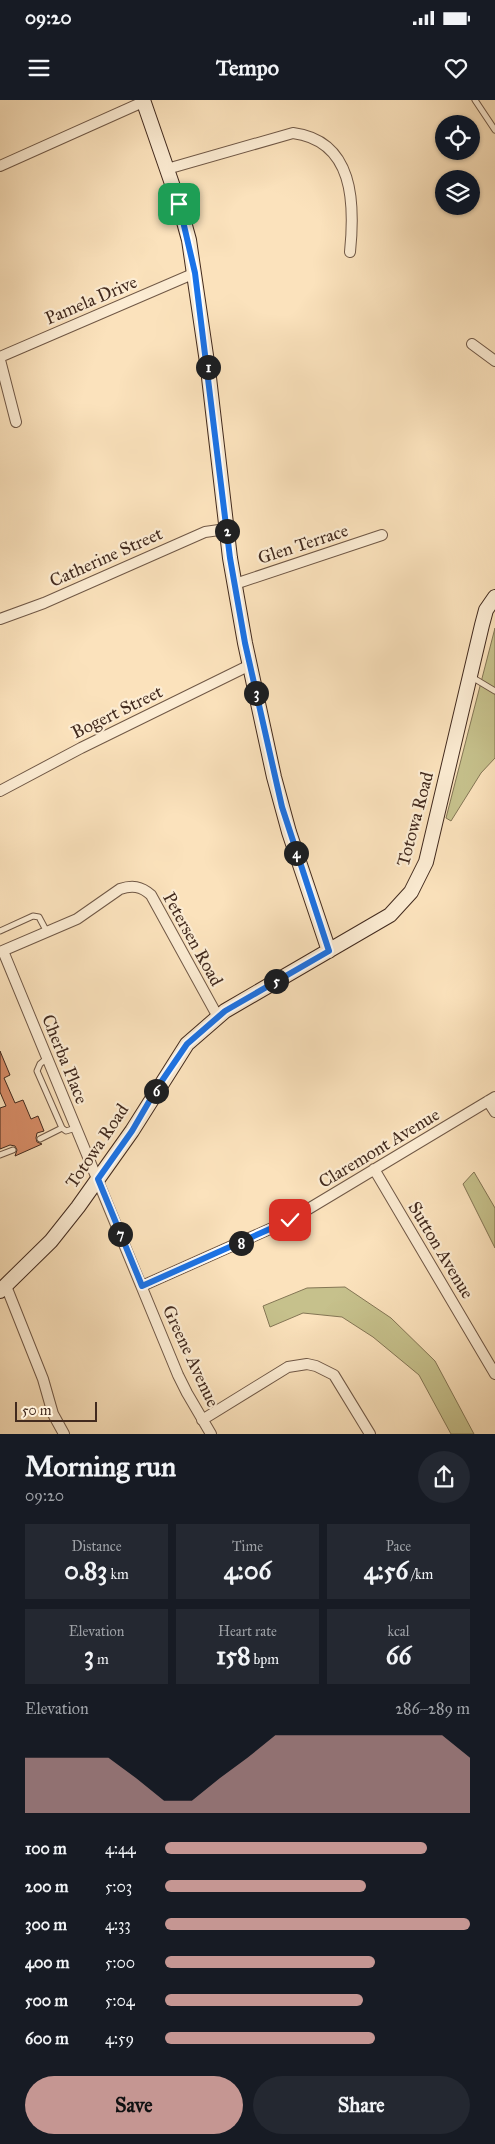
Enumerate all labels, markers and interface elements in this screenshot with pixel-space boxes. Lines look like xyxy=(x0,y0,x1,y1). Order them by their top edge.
text: 09:20 xyxy=(25,6,71,29)
icon: menu xyxy=(25,54,53,82)
text: Tempo xyxy=(216,54,279,81)
icon: heart xyxy=(442,54,470,82)
map controls xyxy=(435,115,480,215)
button: locate xyxy=(435,115,480,160)
button: layers xyxy=(435,170,480,215)
pin xyxy=(158,183,200,225)
icon: arrive xyxy=(165,190,193,218)
street label: Pamela Drive xyxy=(42,271,140,329)
pin: 1 xyxy=(196,354,220,380)
text: 1 xyxy=(206,359,211,376)
pin: 2 xyxy=(214,518,240,544)
street label: Glen Terrace xyxy=(255,519,351,569)
street label: Catherine Street xyxy=(46,522,166,592)
text: 2 xyxy=(224,523,231,540)
street label: Bogert Street xyxy=(68,680,167,744)
pin: 3 xyxy=(244,680,268,706)
text: 3 xyxy=(254,685,259,702)
street label: Totowa Road xyxy=(392,769,438,869)
pin: 4 xyxy=(284,840,308,866)
text: 4 xyxy=(293,845,300,862)
street label: Petersen Road xyxy=(158,888,228,990)
pin: 5 xyxy=(264,968,288,994)
text: 5 xyxy=(273,973,280,990)
street label: Cherba Place xyxy=(37,1011,93,1107)
pin: 6 xyxy=(144,1078,168,1104)
text: 6 xyxy=(153,1083,160,1100)
street label: Totowa Road xyxy=(61,1100,133,1192)
street label: Claremont Avenue xyxy=(315,1103,443,1193)
street label: Sutton Avenue xyxy=(403,1197,479,1303)
pin xyxy=(269,1199,311,1241)
icon: check xyxy=(276,1206,304,1234)
pin: 7 xyxy=(108,1222,132,1246)
text: 7 xyxy=(117,1226,124,1243)
pin: 8 xyxy=(228,1230,254,1256)
text: 8 xyxy=(238,1235,245,1252)
street label: Greene Avenue xyxy=(158,1302,224,1410)
scale bar xyxy=(15,1399,98,1422)
text: 50 m xyxy=(22,1402,51,1419)
text: Morning run xyxy=(25,1449,176,1484)
button: share xyxy=(418,1451,470,1503)
text: 09:20 xyxy=(25,1486,64,1505)
text: Distance xyxy=(71,1538,122,1555)
text: Time xyxy=(232,1538,263,1555)
text: Pace xyxy=(386,1538,411,1555)
text: 0.83 xyxy=(64,1555,107,1586)
text: 4:06 xyxy=(224,1555,271,1586)
text: 4:56 xyxy=(364,1555,408,1586)
text: km xyxy=(107,1566,129,1583)
text: /km xyxy=(408,1566,433,1583)
text: Elevation xyxy=(69,1623,124,1640)
text: Heart rate xyxy=(218,1623,277,1640)
text: kcal xyxy=(387,1623,410,1640)
text: 3 xyxy=(84,1640,94,1671)
text: 158 xyxy=(216,1640,251,1671)
text: 66 xyxy=(386,1640,411,1671)
text: m xyxy=(94,1651,109,1668)
text: bpm xyxy=(251,1651,279,1668)
text: Elevation xyxy=(25,1699,89,1718)
text: 286–289 m xyxy=(395,1699,470,1718)
text: 100 m xyxy=(25,1839,67,1858)
text: 4:44 xyxy=(105,1839,136,1858)
text: 200 m xyxy=(25,1877,68,1896)
text: 5:03 xyxy=(105,1877,132,1896)
text: 300 m xyxy=(25,1915,67,1934)
text: 4:33 xyxy=(105,1915,131,1934)
text: 400 m xyxy=(25,1953,69,1972)
text: 5:00 xyxy=(105,1953,135,1972)
text: 500 m xyxy=(25,1991,68,2010)
text: 5:04 xyxy=(105,1991,135,2010)
text: 600 m xyxy=(25,2029,69,2048)
text: 4:59 xyxy=(105,2029,134,2048)
button: Save xyxy=(25,2076,243,2134)
button: Share xyxy=(253,2076,470,2134)

